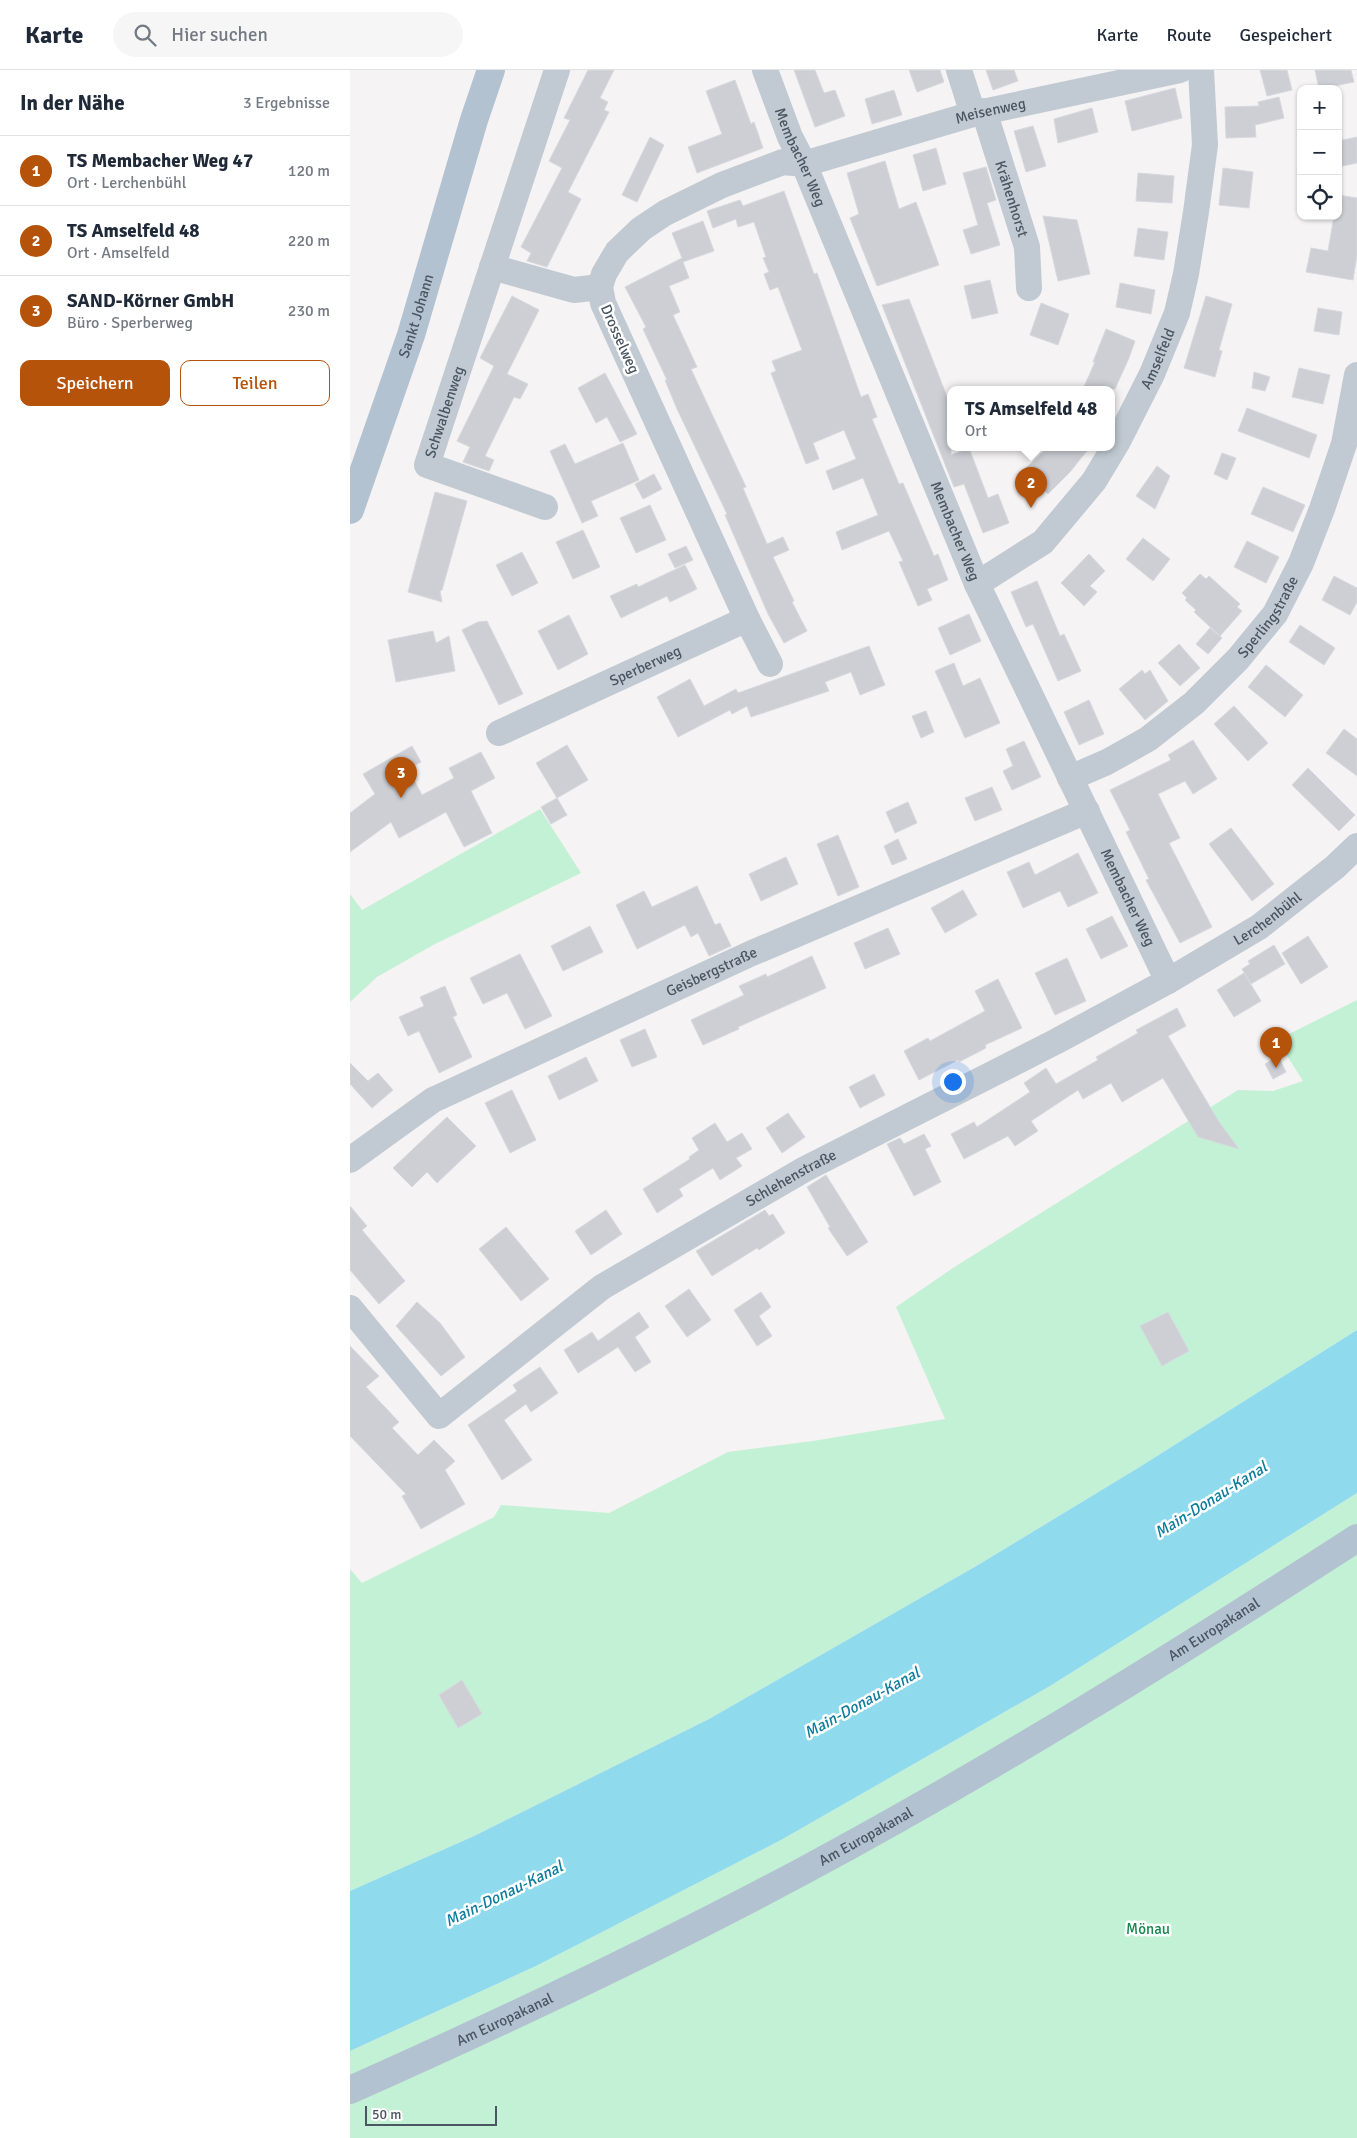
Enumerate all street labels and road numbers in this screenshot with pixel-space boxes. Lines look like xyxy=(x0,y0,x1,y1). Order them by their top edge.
street label: Meisenweg xyxy=(953,94,1027,128)
street label: Membacher Weg xyxy=(771,105,830,209)
street label: Krähenhorst xyxy=(991,158,1032,239)
street label: Sankt Johann xyxy=(395,272,437,360)
street label: Drosselweg xyxy=(597,302,643,376)
street label: Amselfeld xyxy=(1137,326,1179,392)
street label: Schwalbenweg xyxy=(421,364,468,460)
street label: Membacher Weg xyxy=(927,479,984,584)
street label: Sperlingstraße xyxy=(1234,573,1302,661)
street label: Sperberweg xyxy=(607,642,684,690)
street label: Membacher Weg xyxy=(1097,846,1159,949)
street label: Lerchenbühl xyxy=(1230,888,1305,949)
street label: Geisbergstraße xyxy=(663,943,760,1000)
street label: Schlehenstraße xyxy=(742,1146,839,1211)
street label: Am Europakanal xyxy=(1165,1594,1263,1665)
street label: Am Europakanal xyxy=(816,1803,916,1870)
street label: Am Europakanal xyxy=(453,1989,556,2050)

